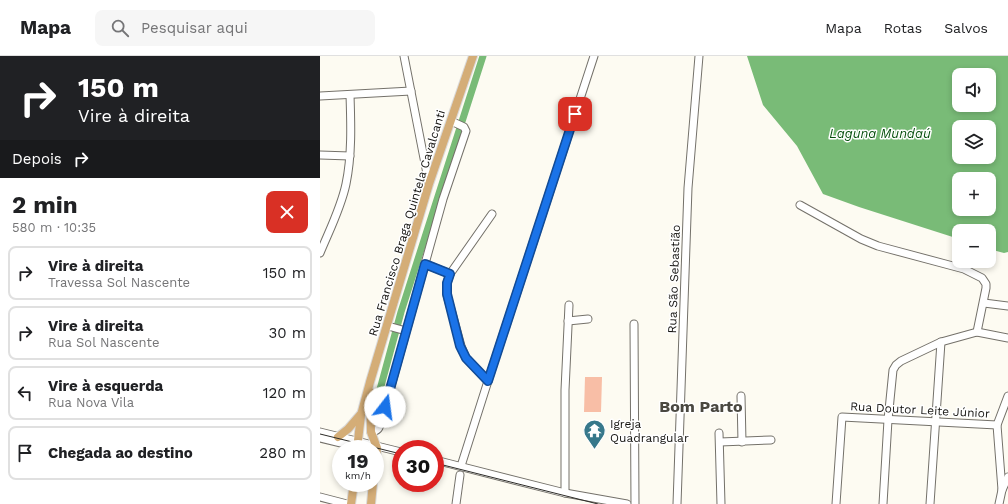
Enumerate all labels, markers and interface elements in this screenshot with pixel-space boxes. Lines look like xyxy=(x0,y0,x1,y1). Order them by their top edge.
search box xyxy=(95,10,375,46)
text: Mapa xyxy=(20,16,71,39)
icon: search xyxy=(109,17,131,39)
text: Pesquisar aqui xyxy=(141,19,248,37)
text: Mapa xyxy=(825,20,862,36)
text: Rotas xyxy=(884,20,922,36)
text: Salvos xyxy=(944,20,988,36)
map controls xyxy=(952,68,996,268)
button: sound xyxy=(952,68,996,112)
text: 150 m xyxy=(78,71,159,104)
icon: right xyxy=(12,72,64,124)
pin xyxy=(558,97,592,131)
icon: arrive xyxy=(564,103,586,125)
text: Vire à direita xyxy=(78,105,190,126)
street label: Rua Francisco Braga Quintela Cavalcanti xyxy=(366,108,448,338)
button: layers xyxy=(952,120,996,164)
water label: Laguna Mundaú xyxy=(829,126,931,141)
icon: right xyxy=(70,148,92,170)
text: Depois xyxy=(12,150,62,168)
button: + xyxy=(952,172,996,216)
text: 2 min xyxy=(12,191,78,219)
button: close xyxy=(266,191,308,233)
text: 580 m · 10:35 xyxy=(12,220,96,235)
street label: Rua São Sebastião xyxy=(665,224,683,334)
button: − xyxy=(952,224,996,268)
text: Vire à direita xyxy=(48,257,143,275)
icon: right xyxy=(14,262,36,284)
text: 150 m xyxy=(263,264,306,282)
text: Travessa Sol Nascente xyxy=(48,275,190,290)
text: Vire à direita xyxy=(48,317,143,335)
icon: right xyxy=(14,322,36,344)
text: 30 m xyxy=(269,324,306,342)
text: Rua Sol Nascente xyxy=(48,335,159,350)
text: Vire à esquerda xyxy=(48,377,163,395)
icon: left xyxy=(14,382,36,404)
text: 120 m xyxy=(263,384,306,402)
position arrow xyxy=(364,386,406,428)
text: Rua Nova Vila xyxy=(48,395,134,410)
district label: Bom Parto xyxy=(659,397,743,416)
street label: Rua Doutor Leite Júnior xyxy=(850,399,990,421)
place label: Igreja Quadrangular xyxy=(610,417,689,445)
temple icon: Igreja Quadrangular xyxy=(581,418,607,451)
speed limit sign: 30 xyxy=(392,440,444,492)
icon: arrive xyxy=(14,442,36,464)
text: Chegada ao destino xyxy=(48,444,193,462)
text: 280 m xyxy=(259,444,306,462)
text: 19 xyxy=(348,449,368,473)
text: km/h xyxy=(345,470,371,481)

